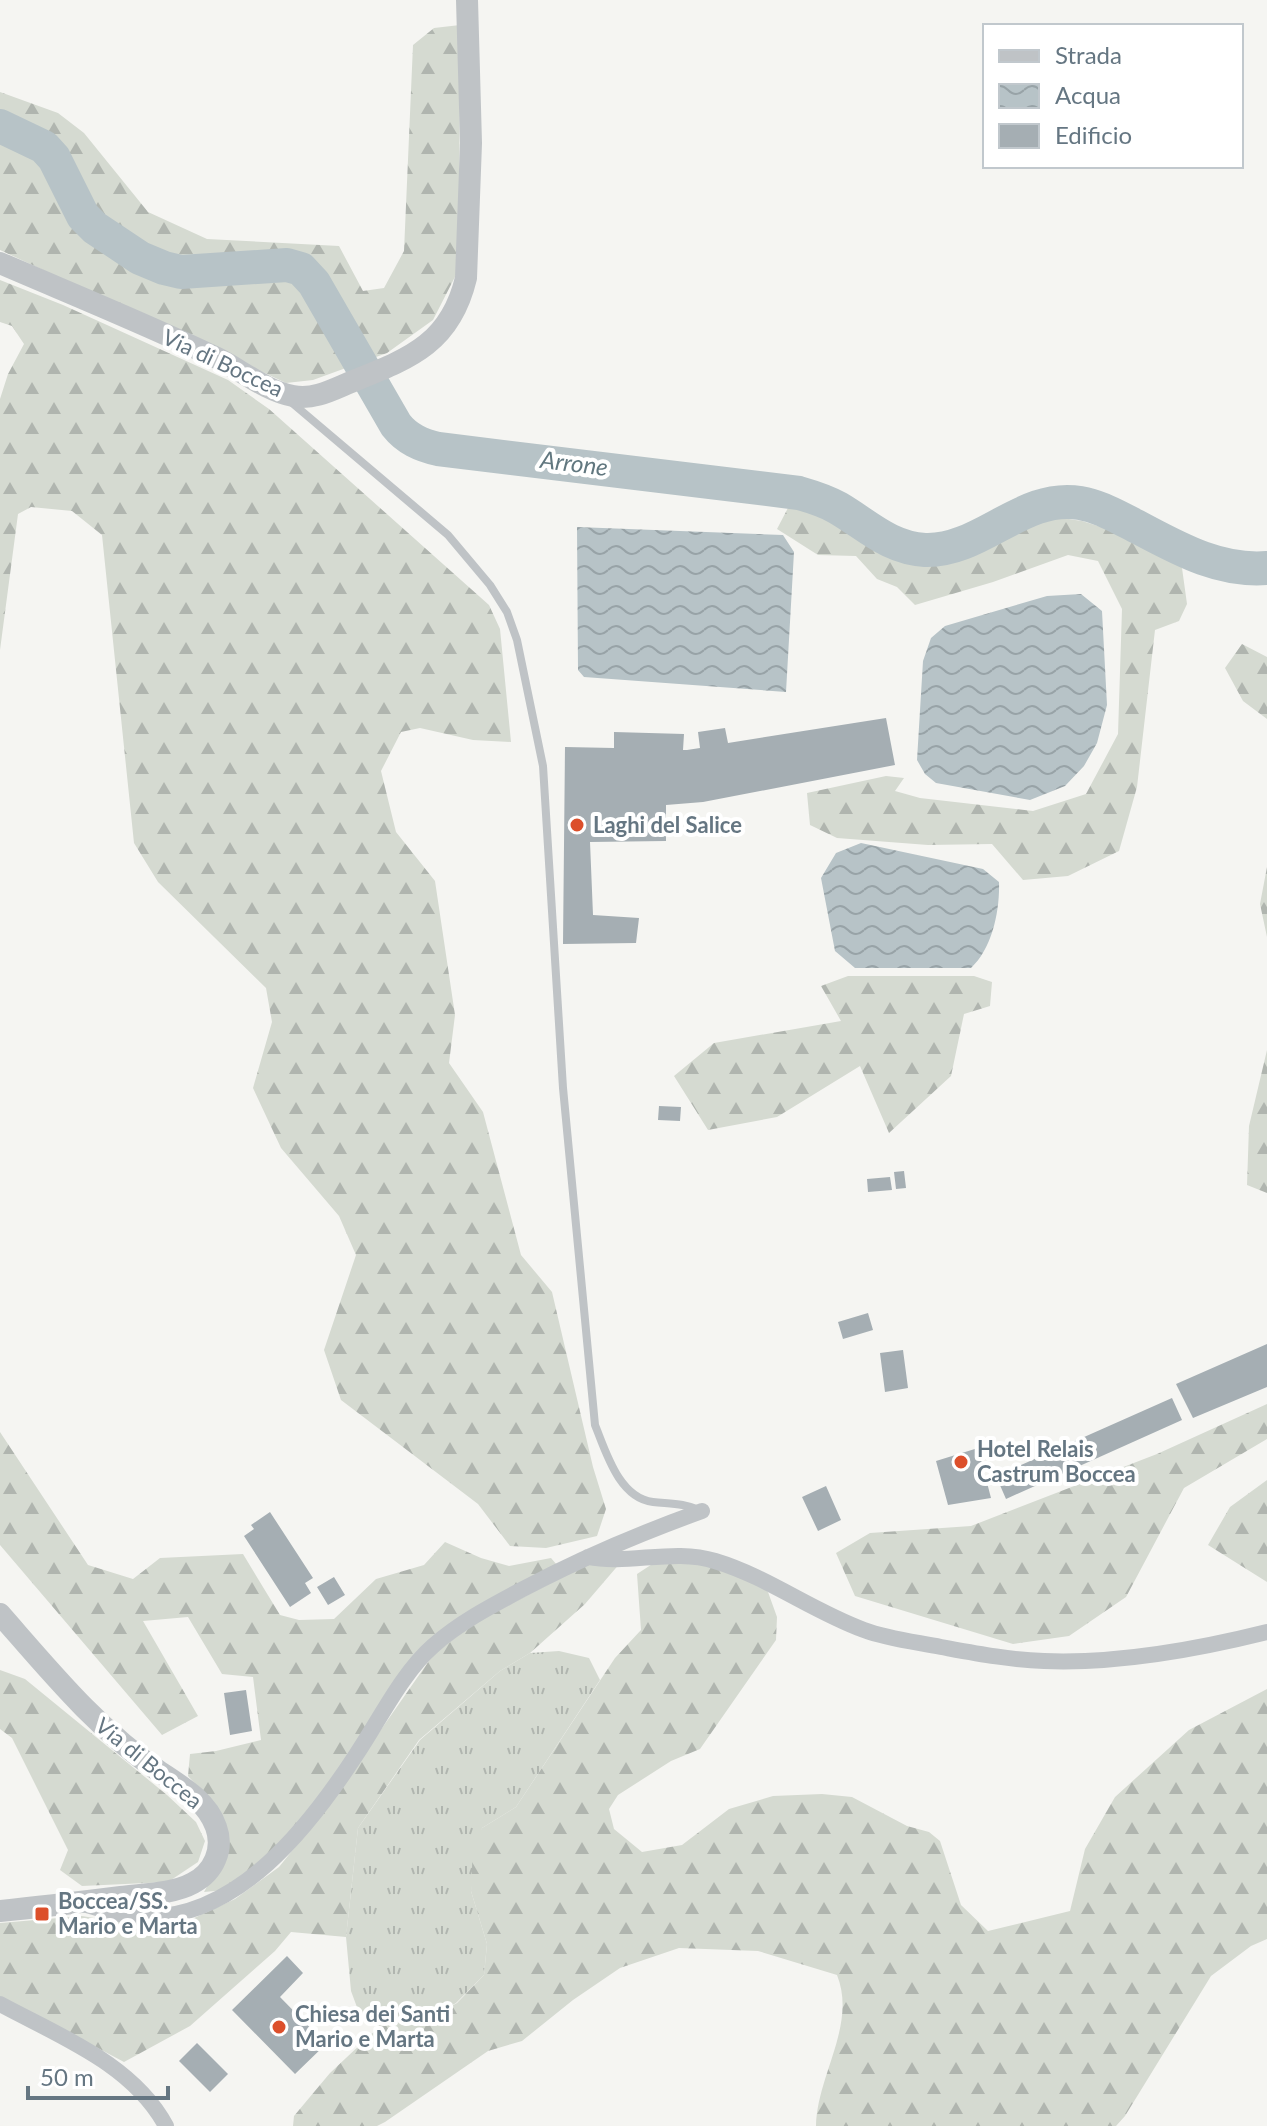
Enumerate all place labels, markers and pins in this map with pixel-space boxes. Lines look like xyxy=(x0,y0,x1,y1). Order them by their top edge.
place label: Laghi del Salice xyxy=(593,811,742,838)
marker: Laghi del Salice xyxy=(568,816,586,834)
place label: Hotel Relais Castrum Boccea xyxy=(977,1435,1136,1487)
marker: Hotel Relais Castrum Boccea xyxy=(952,1453,970,1471)
place label: Boccea/SS. Mario e Marta xyxy=(58,1887,198,1939)
marker: Boccea/SS. Mario e Marta xyxy=(33,1905,51,1923)
place label: Chiesa dei Santi Mario e Marta xyxy=(295,2000,450,2052)
marker: Chiesa dei Santi Mario e Marta xyxy=(270,2018,288,2036)

